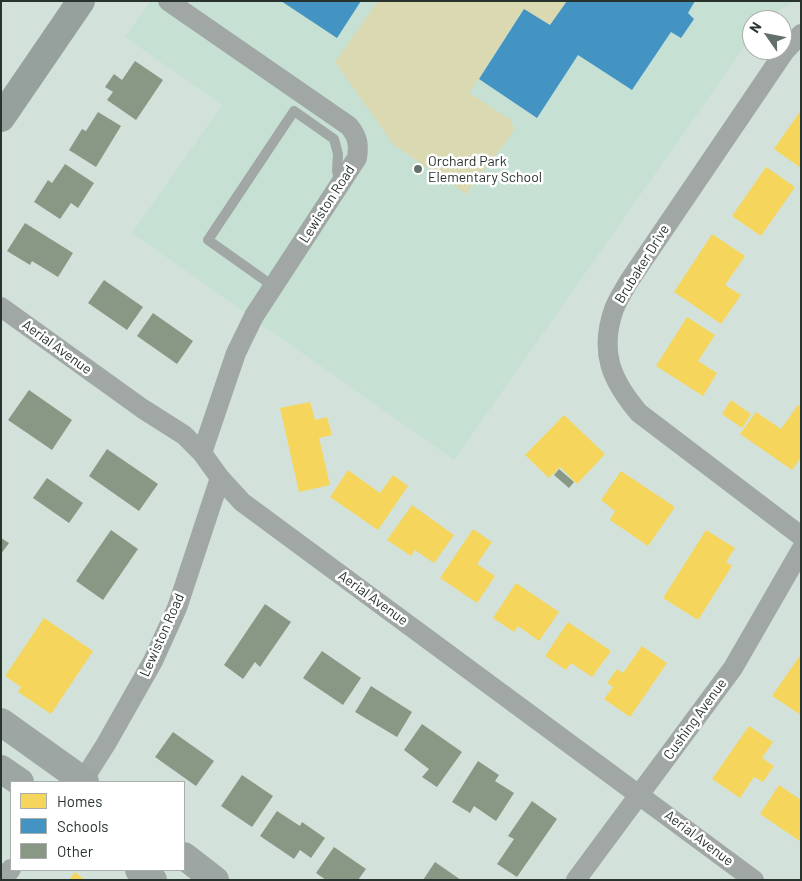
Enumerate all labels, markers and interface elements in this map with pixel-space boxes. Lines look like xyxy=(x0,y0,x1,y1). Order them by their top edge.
north arrow xyxy=(742,10,792,60)
text: N xyxy=(745,19,765,36)
place label: Orchard Park Elementary School xyxy=(428,153,542,186)
street label: Lewiston Road xyxy=(296,162,358,246)
marker: Orchard Park Elementary School xyxy=(412,163,424,175)
street label: Brubaker Drive xyxy=(611,222,673,306)
street label: Aerial Avenue xyxy=(19,316,95,378)
street label: Aerial Avenue xyxy=(335,567,411,629)
street label: Lewiston Road xyxy=(136,591,188,679)
street label: Cushing Avenue xyxy=(660,675,730,763)
legend xyxy=(10,781,185,871)
text: Homes xyxy=(57,792,102,810)
street label: Aerial Avenue xyxy=(661,807,737,869)
text: Schools xyxy=(57,817,109,835)
text: Other xyxy=(57,842,93,860)

